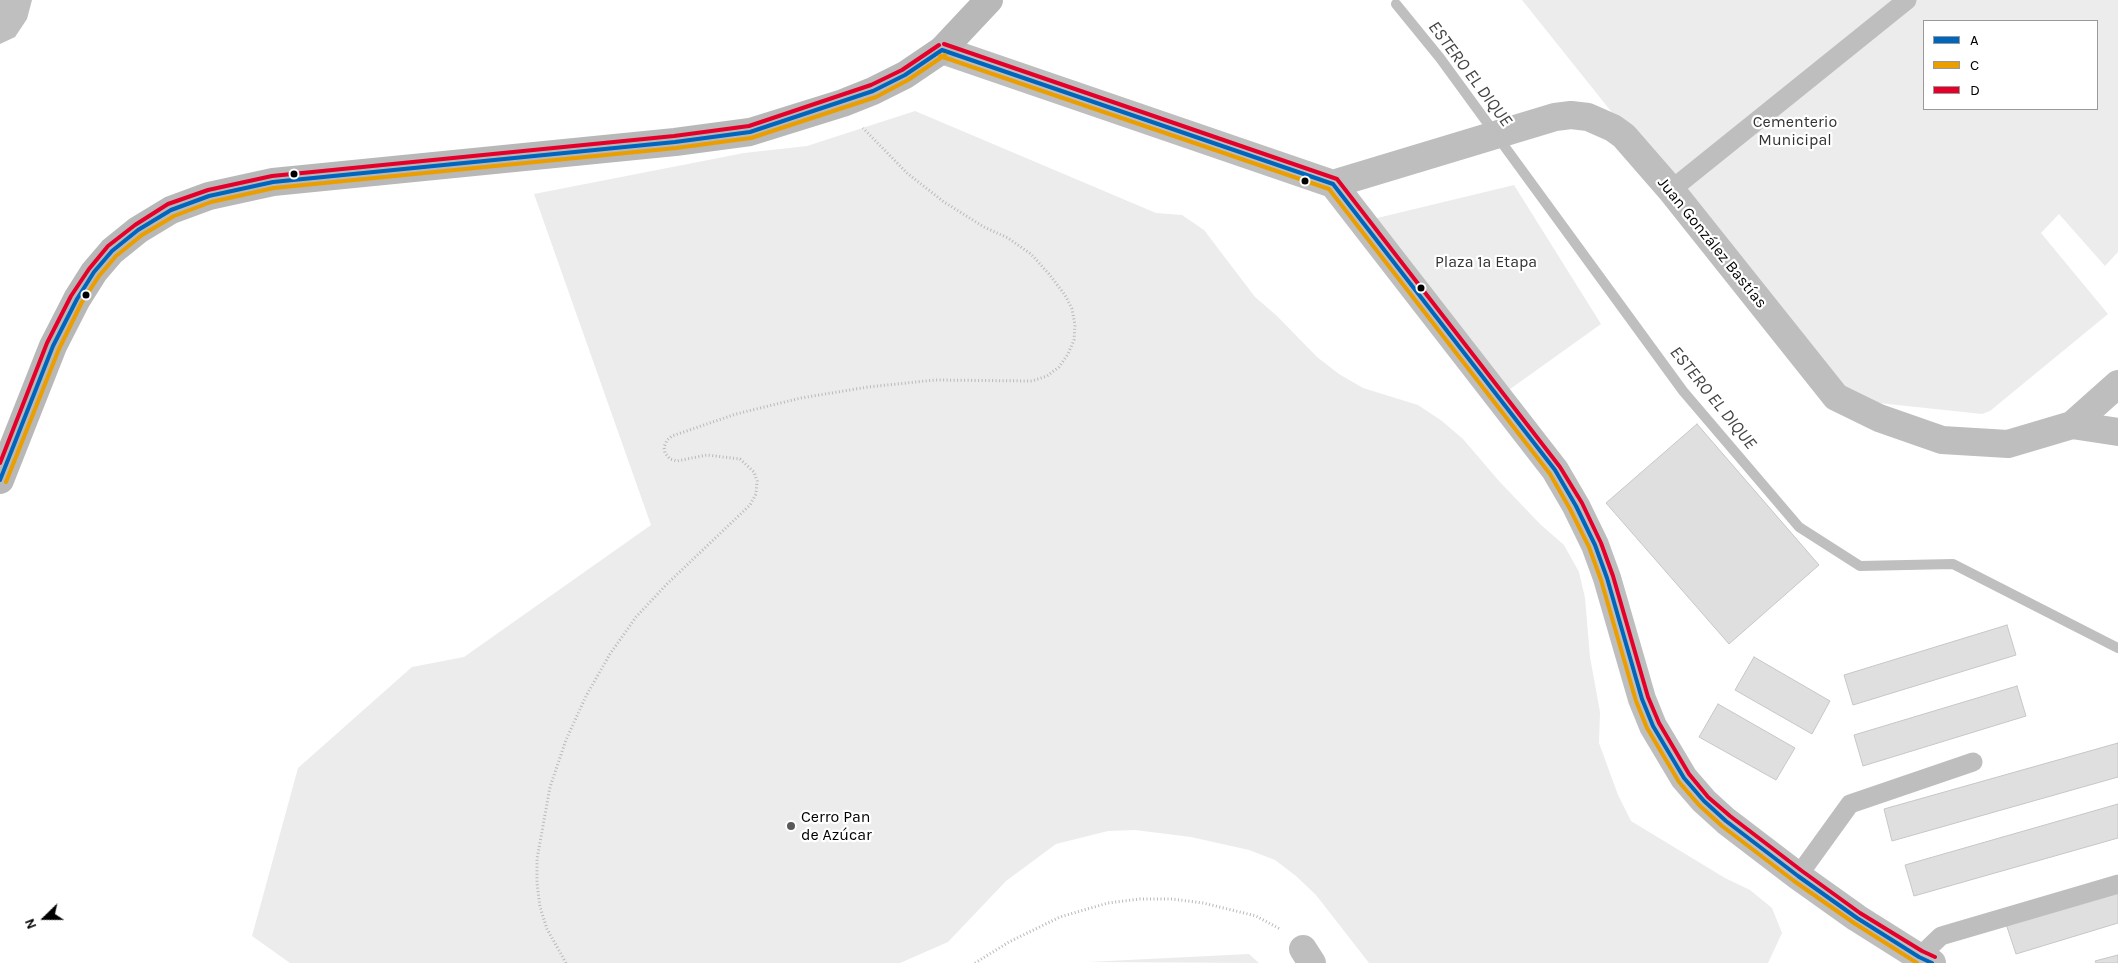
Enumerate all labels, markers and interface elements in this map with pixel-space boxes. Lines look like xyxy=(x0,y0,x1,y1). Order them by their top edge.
water label: ESTERO EL DIQUE xyxy=(1423,17,1517,131)
legend xyxy=(1923,20,2098,110)
text: A xyxy=(1970,31,1979,49)
text: C xyxy=(1970,56,1979,74)
text: D xyxy=(1970,81,1980,99)
park label: Cementerio Municipal xyxy=(1753,112,1837,150)
unlabelled marker xyxy=(289,169,299,179)
street label: Juan González Bastías xyxy=(1653,174,1771,312)
unlabelled marker xyxy=(1300,176,1310,186)
park label: Plaza 1a Etapa xyxy=(1435,252,1537,272)
unlabelled marker xyxy=(1416,283,1426,293)
unlabelled marker xyxy=(81,290,91,300)
water label: ESTERO EL DIQUE xyxy=(1665,342,1761,454)
place label: Cerro Pan de Azúcar xyxy=(801,807,872,845)
marker: Cerro Pan de Azúcar xyxy=(785,820,797,832)
north arrow xyxy=(20,893,70,943)
text: N xyxy=(21,916,40,932)

